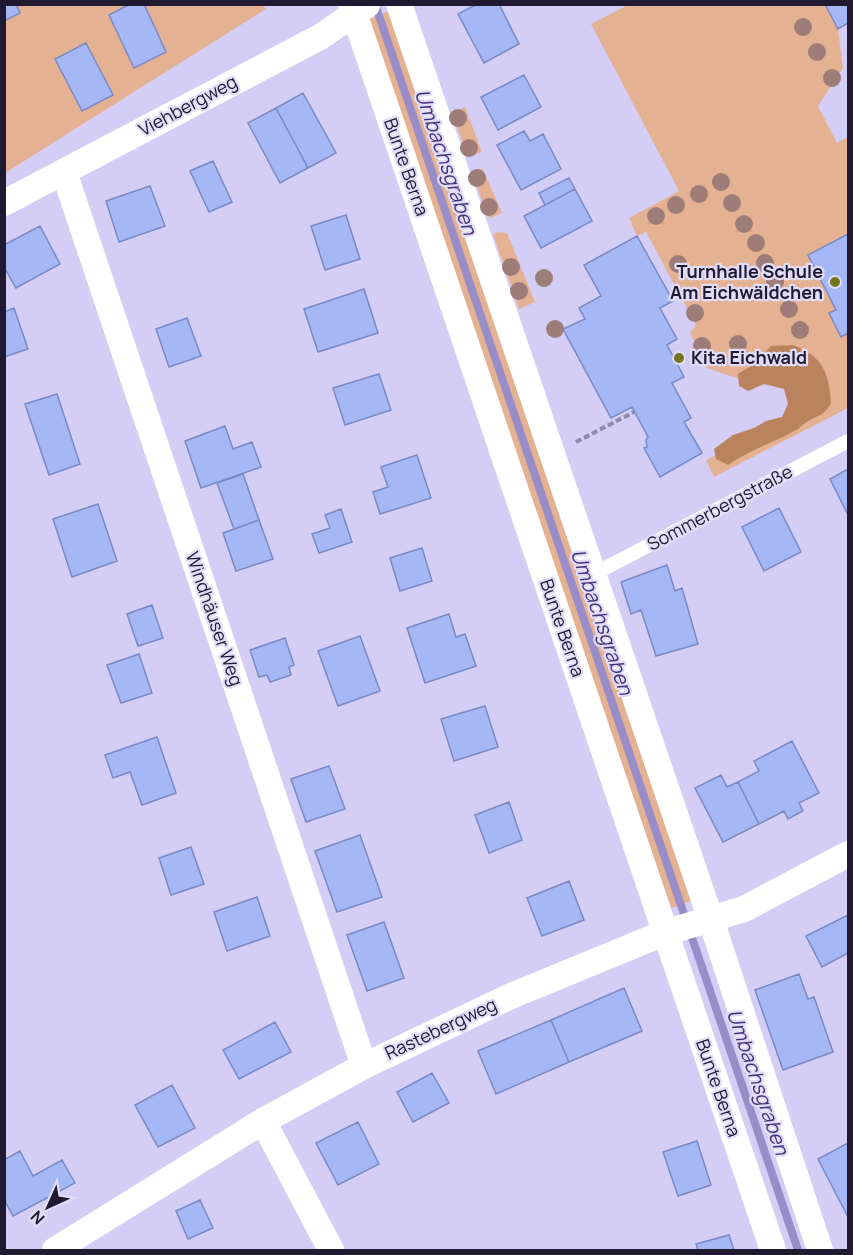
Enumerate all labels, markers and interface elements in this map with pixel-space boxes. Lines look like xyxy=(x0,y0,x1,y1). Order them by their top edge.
street label: Viehbergweg xyxy=(134,69,241,141)
water label: Umbachsgraben xyxy=(409,85,484,239)
street label: Bunte Berna xyxy=(379,114,435,219)
place label: Turnhalle Schule Am Eichwäldchen xyxy=(670,259,823,304)
marker: Turnhalle Schule Am Eichwäldchen xyxy=(828,275,842,289)
place label: Kita Eichwald xyxy=(691,345,807,369)
marker: Kita Eichwald xyxy=(672,351,686,365)
street label: Sommerbergstraße xyxy=(643,459,796,556)
water label: Umbachsgraben xyxy=(565,545,640,699)
street label: Windhäuser Weg xyxy=(181,548,249,689)
street label: Bunte Berna xyxy=(535,575,591,680)
street label: Rastebergweg xyxy=(381,992,500,1064)
water label: Umbachsgraben xyxy=(721,1005,796,1159)
street label: Bunte Berna xyxy=(691,1035,747,1140)
north arrow xyxy=(18,1177,78,1237)
text: N xyxy=(26,1206,49,1229)

